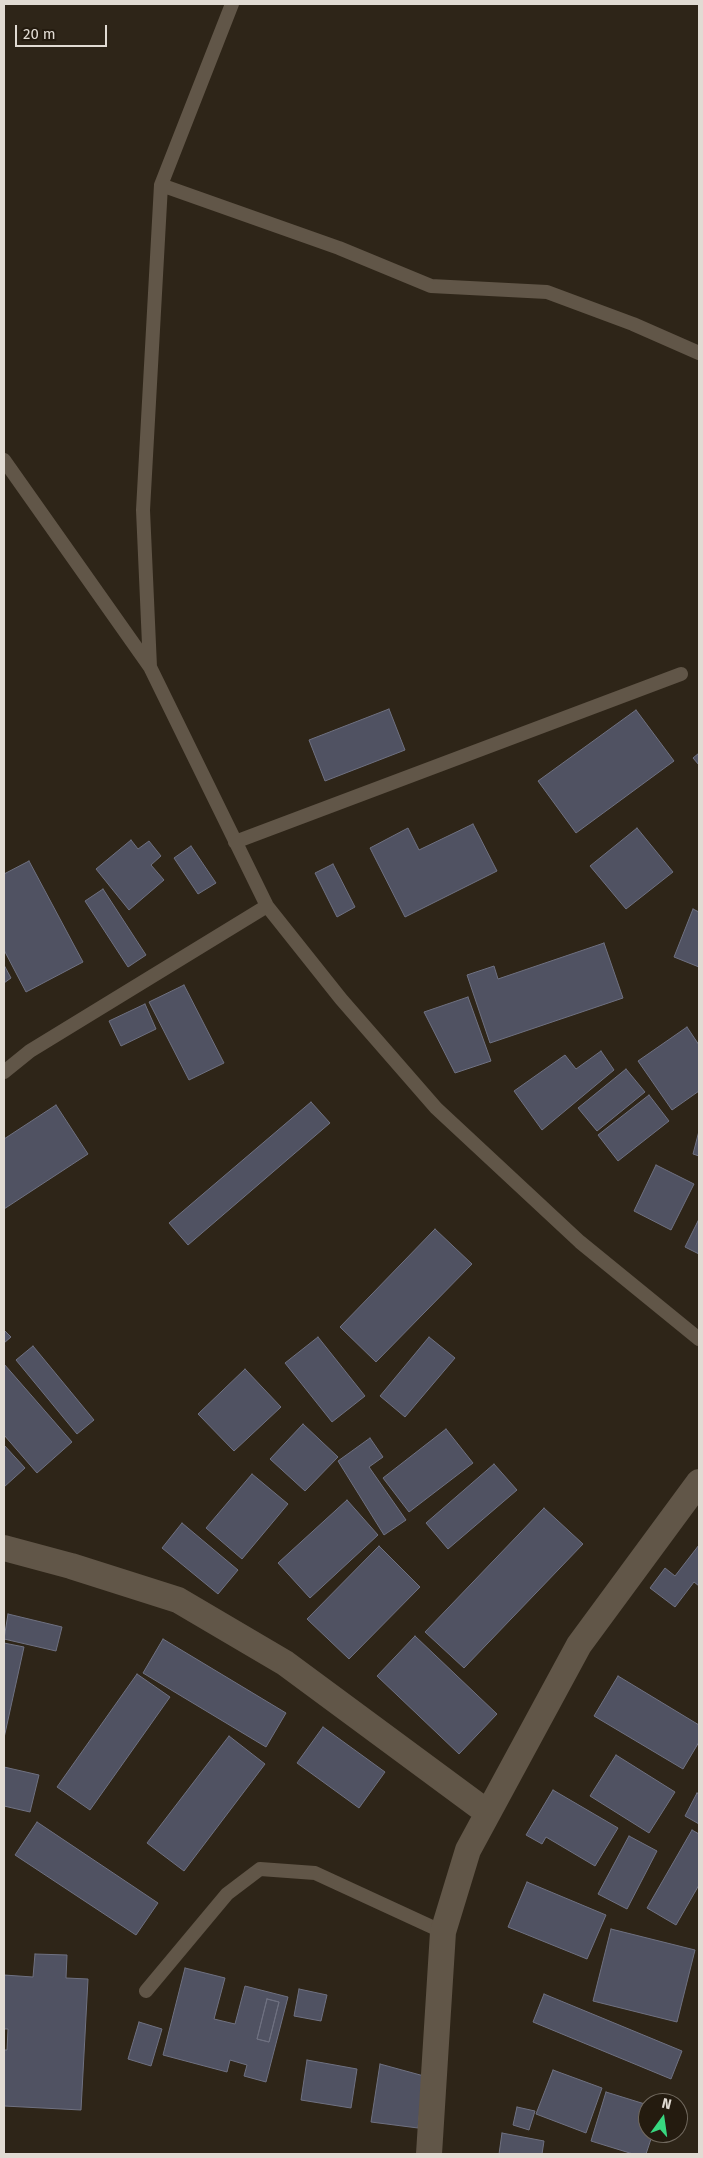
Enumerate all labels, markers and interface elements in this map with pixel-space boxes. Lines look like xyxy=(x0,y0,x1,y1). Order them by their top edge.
scale bar xyxy=(18,15,110,47)
text: 20 m xyxy=(23,25,56,43)
north arrow xyxy=(638,2093,688,2143)
text: N xyxy=(660,2095,673,2113)

